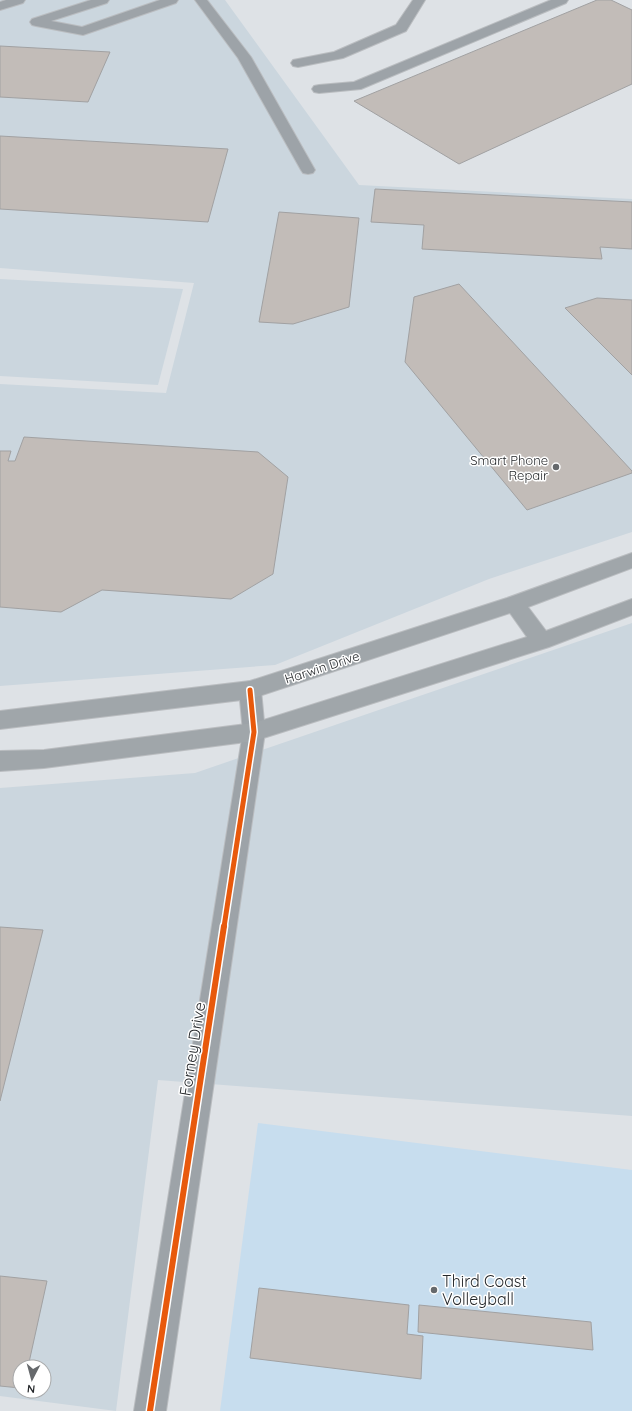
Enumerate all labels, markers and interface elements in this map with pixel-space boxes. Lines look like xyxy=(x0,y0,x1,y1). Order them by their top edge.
place label: Smart Phone Repair xyxy=(470,452,548,483)
marker: Smart Phone Repair xyxy=(551,462,561,472)
street label: Harwin Drive xyxy=(283,647,361,687)
street label: Forney Drive xyxy=(175,1001,209,1097)
place label: Third Coast Volleyball xyxy=(442,1271,527,1309)
marker: Third Coast Volleyball xyxy=(429,1285,439,1295)
north arrow xyxy=(12,1359,52,1399)
text: N xyxy=(26,1382,36,1396)

